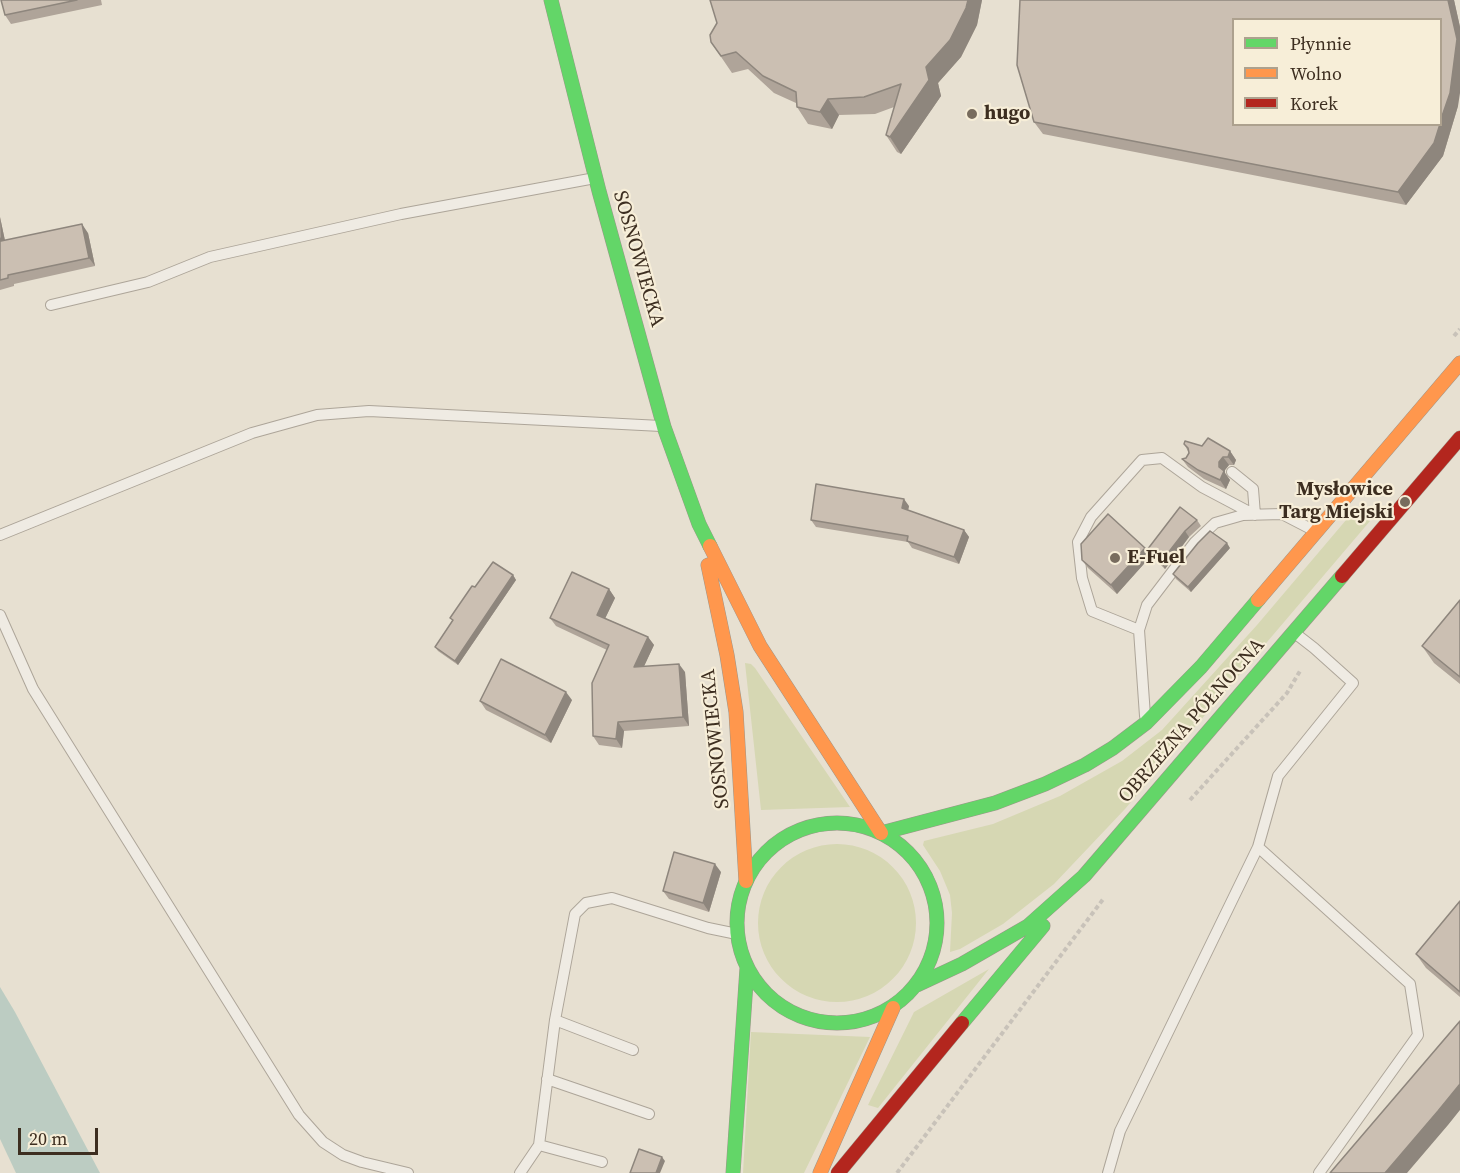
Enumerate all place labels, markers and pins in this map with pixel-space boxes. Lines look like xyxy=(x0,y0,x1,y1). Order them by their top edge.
place label: hugo xyxy=(984,102,1030,126)
marker: hugo xyxy=(965,107,979,121)
place label: Mysłowice Targ Miejski xyxy=(1279,478,1393,525)
marker: Mysłowice Targ Miejski xyxy=(1398,495,1412,509)
place label: E-Fuel xyxy=(1127,546,1185,570)
marker: E-Fuel xyxy=(1108,551,1122,565)

